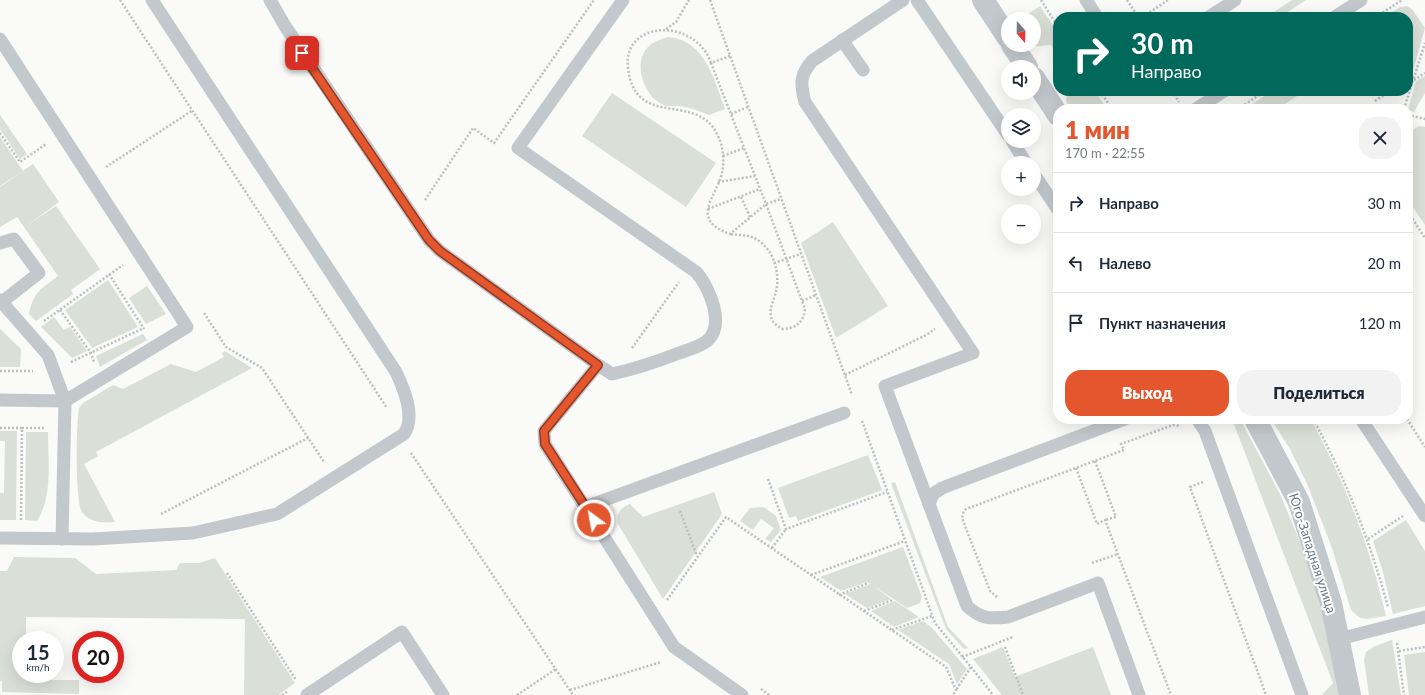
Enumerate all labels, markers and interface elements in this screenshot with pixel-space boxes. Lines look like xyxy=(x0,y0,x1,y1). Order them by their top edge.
north arrow xyxy=(1001,12,1041,52)
map controls xyxy=(1001,12,1041,244)
text: 30 m xyxy=(1131,26,1194,60)
icon: right xyxy=(1065,28,1117,80)
pin xyxy=(285,36,319,70)
icon: arrive xyxy=(291,42,313,64)
button: sound xyxy=(1001,60,1041,100)
text: Направо xyxy=(1131,60,1202,82)
button: layers xyxy=(1001,108,1041,148)
text: 1 мин xyxy=(1065,115,1130,144)
button: close xyxy=(1359,117,1401,159)
text: 170 m · 22:55 xyxy=(1065,145,1145,161)
button: + xyxy=(1001,156,1041,196)
icon: right xyxy=(1065,192,1087,214)
text: Направо xyxy=(1099,194,1159,212)
text: 30 m xyxy=(1367,194,1401,212)
button: − xyxy=(1001,204,1041,244)
icon: left xyxy=(1065,252,1087,274)
text: Налево xyxy=(1099,254,1151,272)
text: 20 m xyxy=(1367,254,1401,272)
icon: arrive xyxy=(1065,312,1087,334)
text: Пункт назначения xyxy=(1099,314,1226,332)
text: 120 m xyxy=(1359,314,1401,332)
button: Выход xyxy=(1065,370,1229,416)
button: Поделиться xyxy=(1237,370,1401,416)
street label: Юго-Западная улица xyxy=(1286,491,1340,615)
position arrow xyxy=(573,499,615,541)
speed limit sign: 20 xyxy=(72,631,124,683)
text: 15 xyxy=(26,640,50,664)
text: km/h xyxy=(26,661,50,673)

